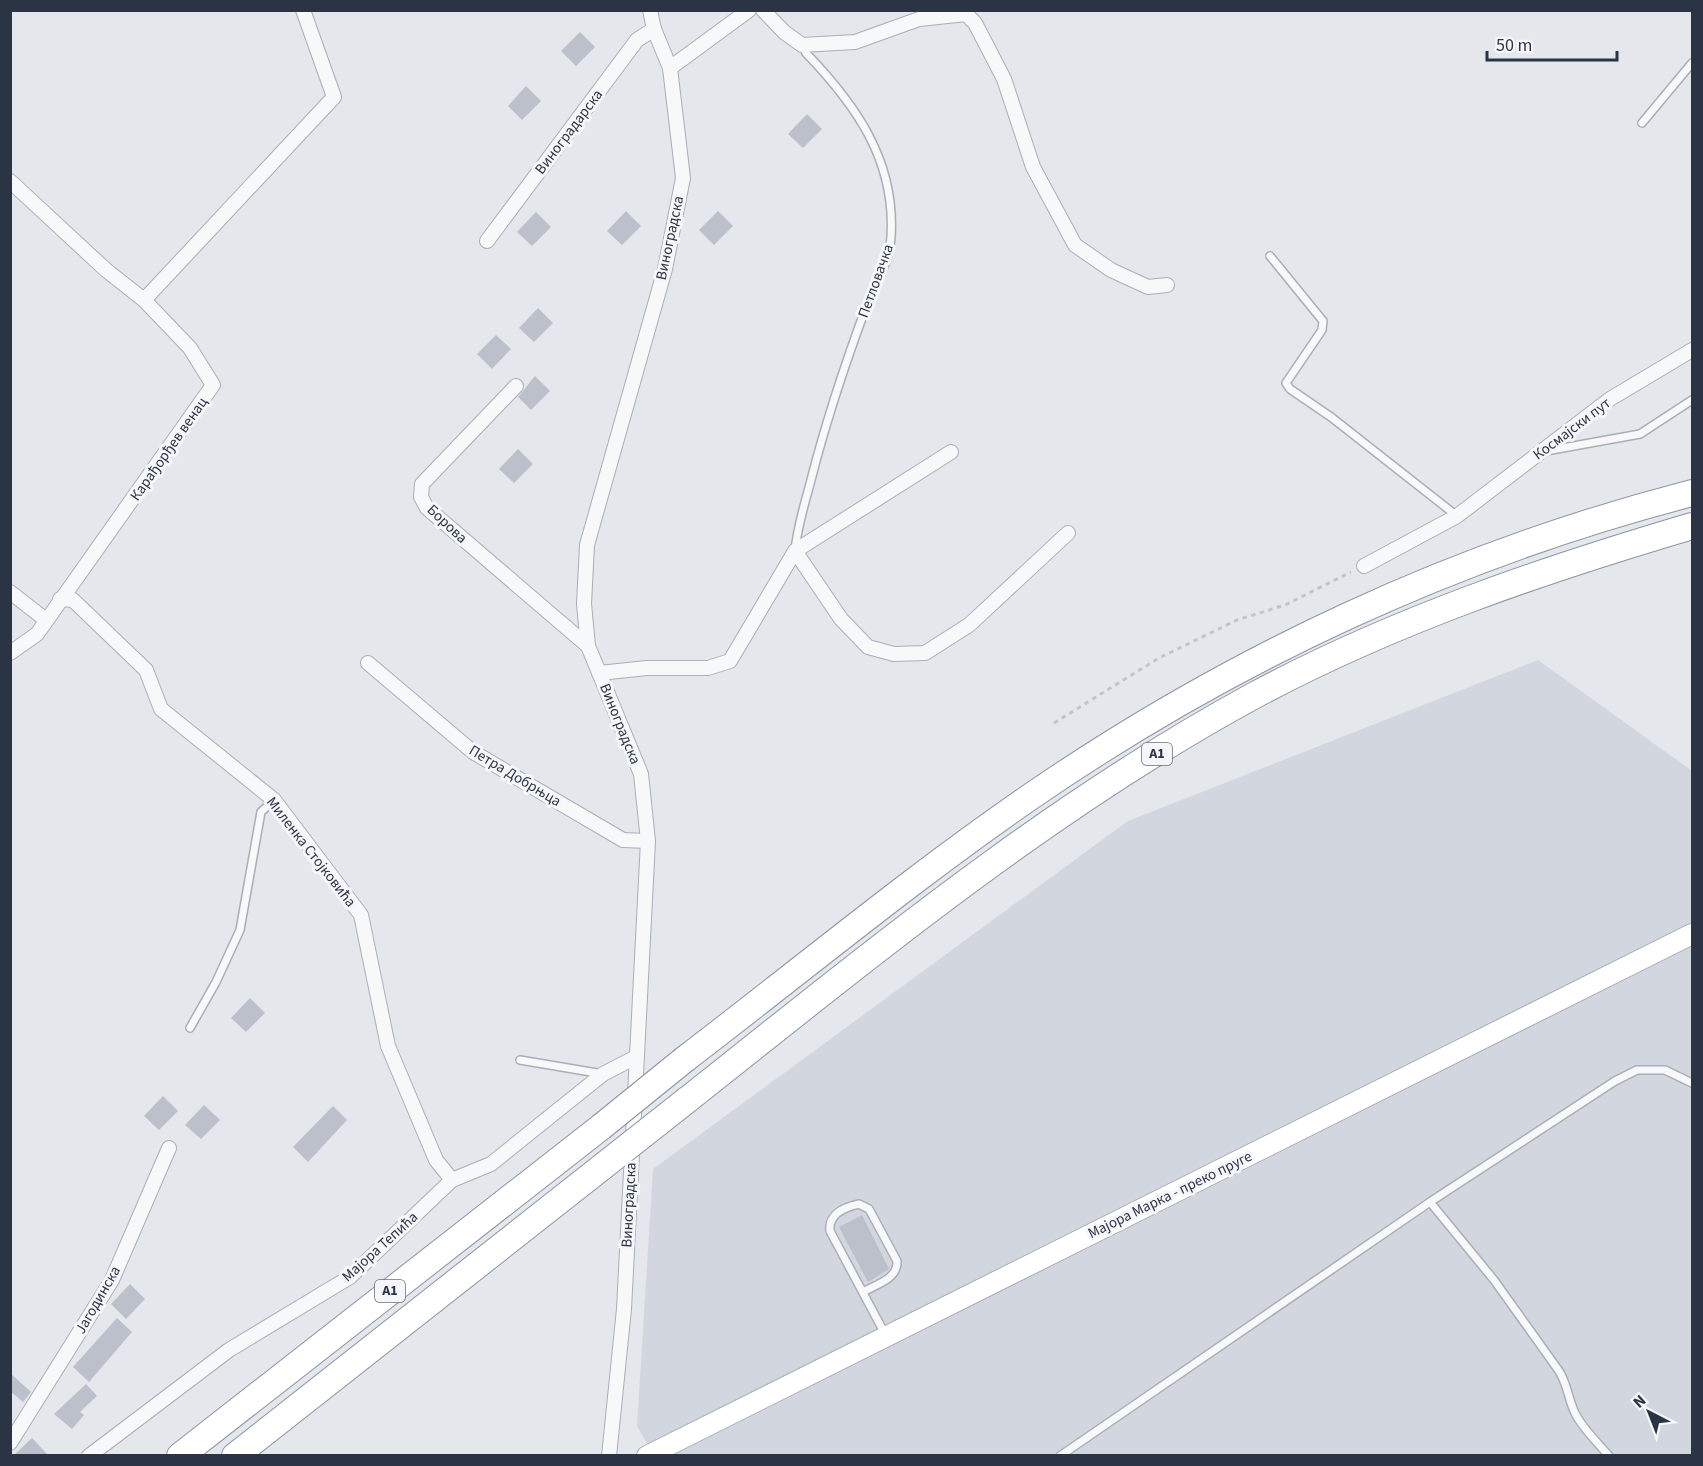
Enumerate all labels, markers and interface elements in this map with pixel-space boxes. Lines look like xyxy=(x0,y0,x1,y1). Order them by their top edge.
scale bar xyxy=(1487,24,1618,62)
text: 50 m xyxy=(1496,33,1532,58)
street label: Виноградарска xyxy=(530,85,608,179)
street label: Виноградска xyxy=(651,194,689,282)
street label: Петловачка xyxy=(853,241,899,321)
street label: Карађорђев венац xyxy=(125,392,213,505)
street label: Космајски пут xyxy=(1529,393,1615,465)
street label: Борова xyxy=(422,500,472,548)
street label: Виноградска xyxy=(594,680,646,768)
street label: Петра Добрњца xyxy=(465,740,565,812)
road number: A1 xyxy=(1142,743,1172,765)
street label: Миленка Стојковића xyxy=(261,792,361,912)
street label: Мајора Марка - преко пруге xyxy=(1084,1146,1256,1244)
street label: Виноградска xyxy=(616,1162,642,1248)
street label: Мајора Тепића xyxy=(337,1207,423,1287)
street label: Јагодинска xyxy=(70,1262,126,1338)
road number: A1 xyxy=(375,1280,405,1302)
north arrow xyxy=(1619,1382,1679,1442)
text: N xyxy=(1628,1390,1651,1413)

